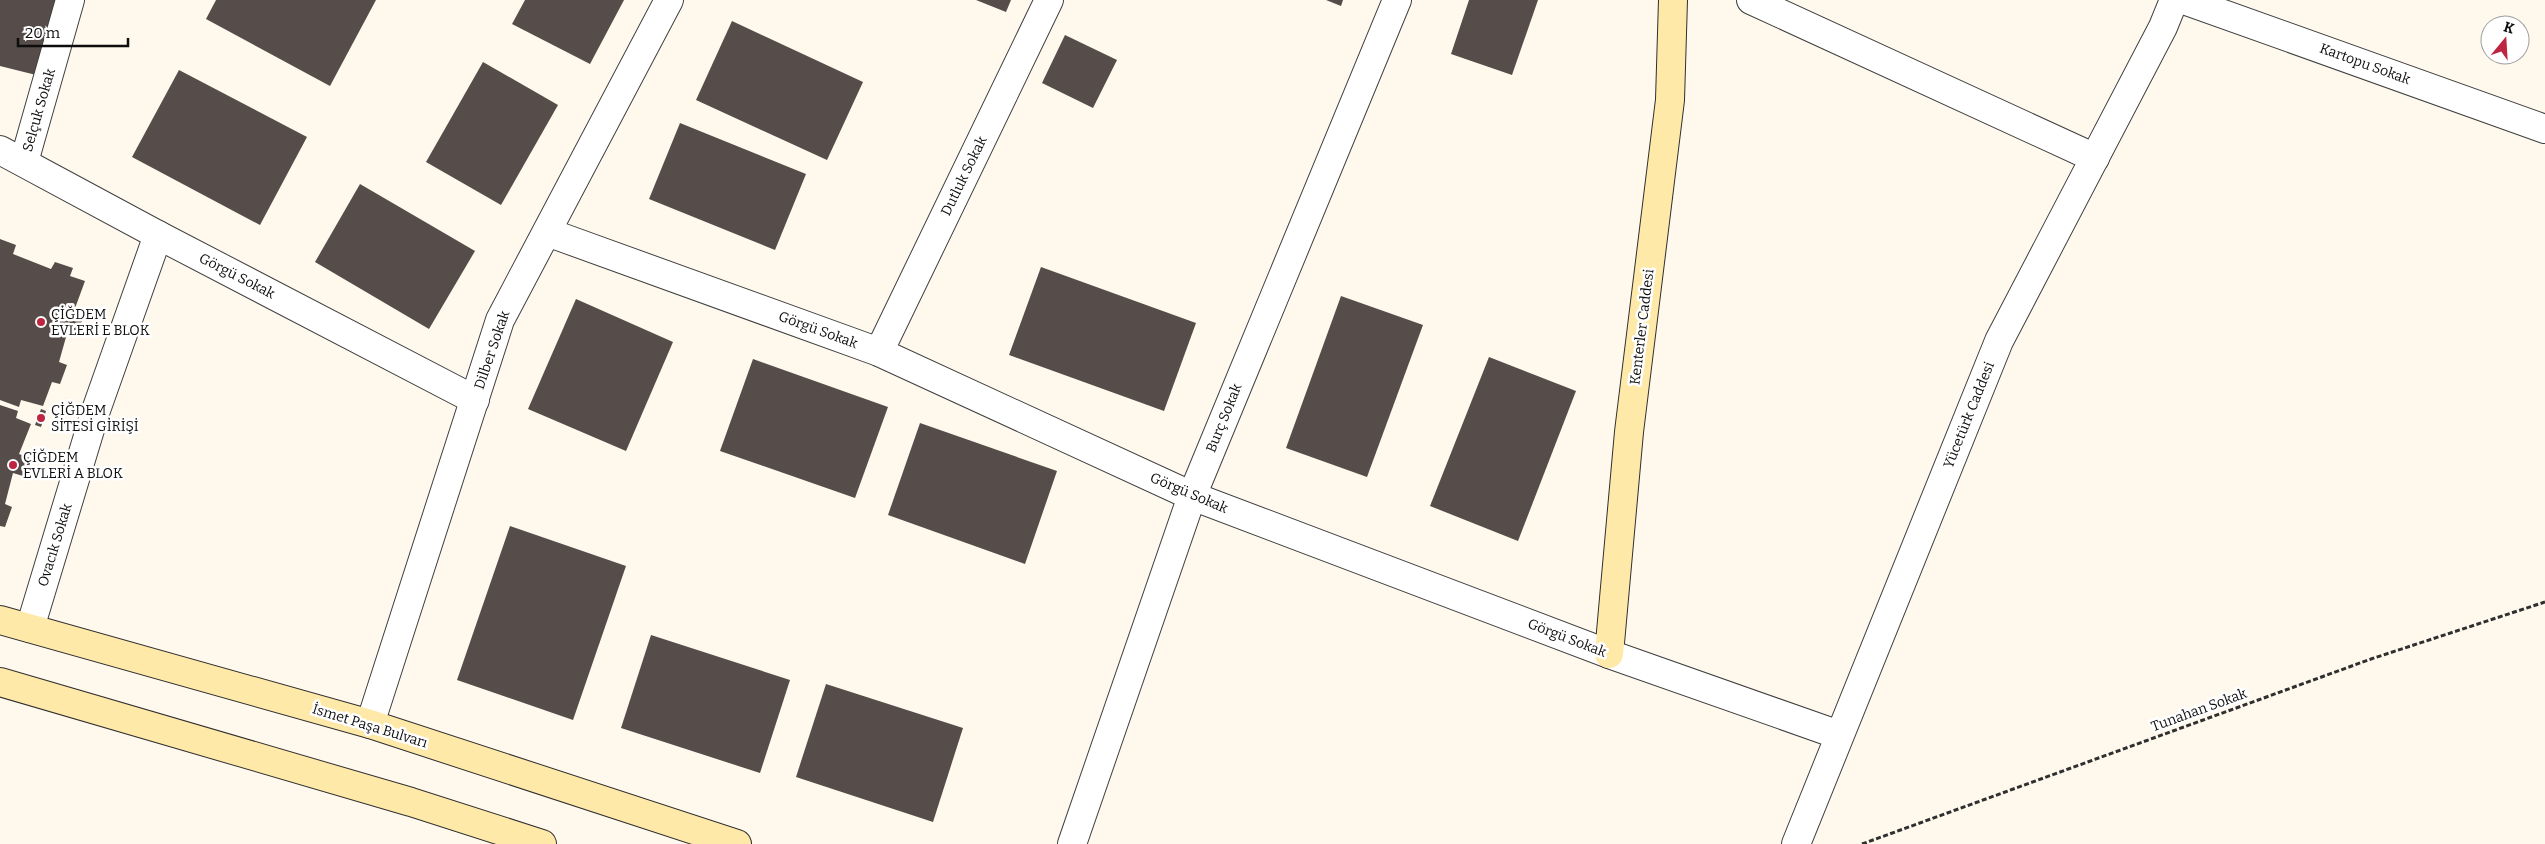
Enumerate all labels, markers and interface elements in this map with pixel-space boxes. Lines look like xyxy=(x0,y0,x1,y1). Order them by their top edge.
scale bar xyxy=(18,15,128,47)
north arrow xyxy=(2480,15,2530,65)
text: K xyxy=(2501,18,2516,38)
text: 20 m xyxy=(25,24,61,42)
street label: Kartopu Sokak xyxy=(2317,40,2413,88)
street label: Selçuk Sokak xyxy=(19,66,59,154)
street label: Dutluk Sokak xyxy=(937,133,991,219)
street label: Görgü Sokak xyxy=(196,250,278,302)
street label: Kenterler Caddesi xyxy=(1626,268,1658,386)
place label: ÇİĞDEM EVLERİ E BLOK xyxy=(51,305,150,339)
street label: Dilber Sokak xyxy=(471,308,513,392)
street label: Görgü Sokak xyxy=(776,308,860,352)
marker: ÇİĞDEM EVLERİ E BLOK xyxy=(35,316,47,328)
street label: Yücetürk Caddesi xyxy=(1940,359,1998,471)
street label: Burç Sokak xyxy=(1202,381,1246,455)
place label: ÇİĞDEM SİTESİ GİRİŞİ xyxy=(51,401,139,435)
marker: ÇİĞDEM SİTESİ GİRİŞİ xyxy=(35,412,47,424)
place label: ÇİĞDEM EVLERİ A BLOK xyxy=(23,448,123,482)
marker: ÇİĞDEM EVLERİ A BLOK xyxy=(7,459,19,471)
street label: Görgü Sokak xyxy=(1147,469,1231,517)
street label: Ovacık Sokak xyxy=(34,501,76,589)
street label: Görgü Sokak xyxy=(1525,615,1609,661)
street label: Tunahan Sokak xyxy=(2149,685,2249,735)
street label: İsmet Paşa Bulvarı xyxy=(310,700,430,752)

